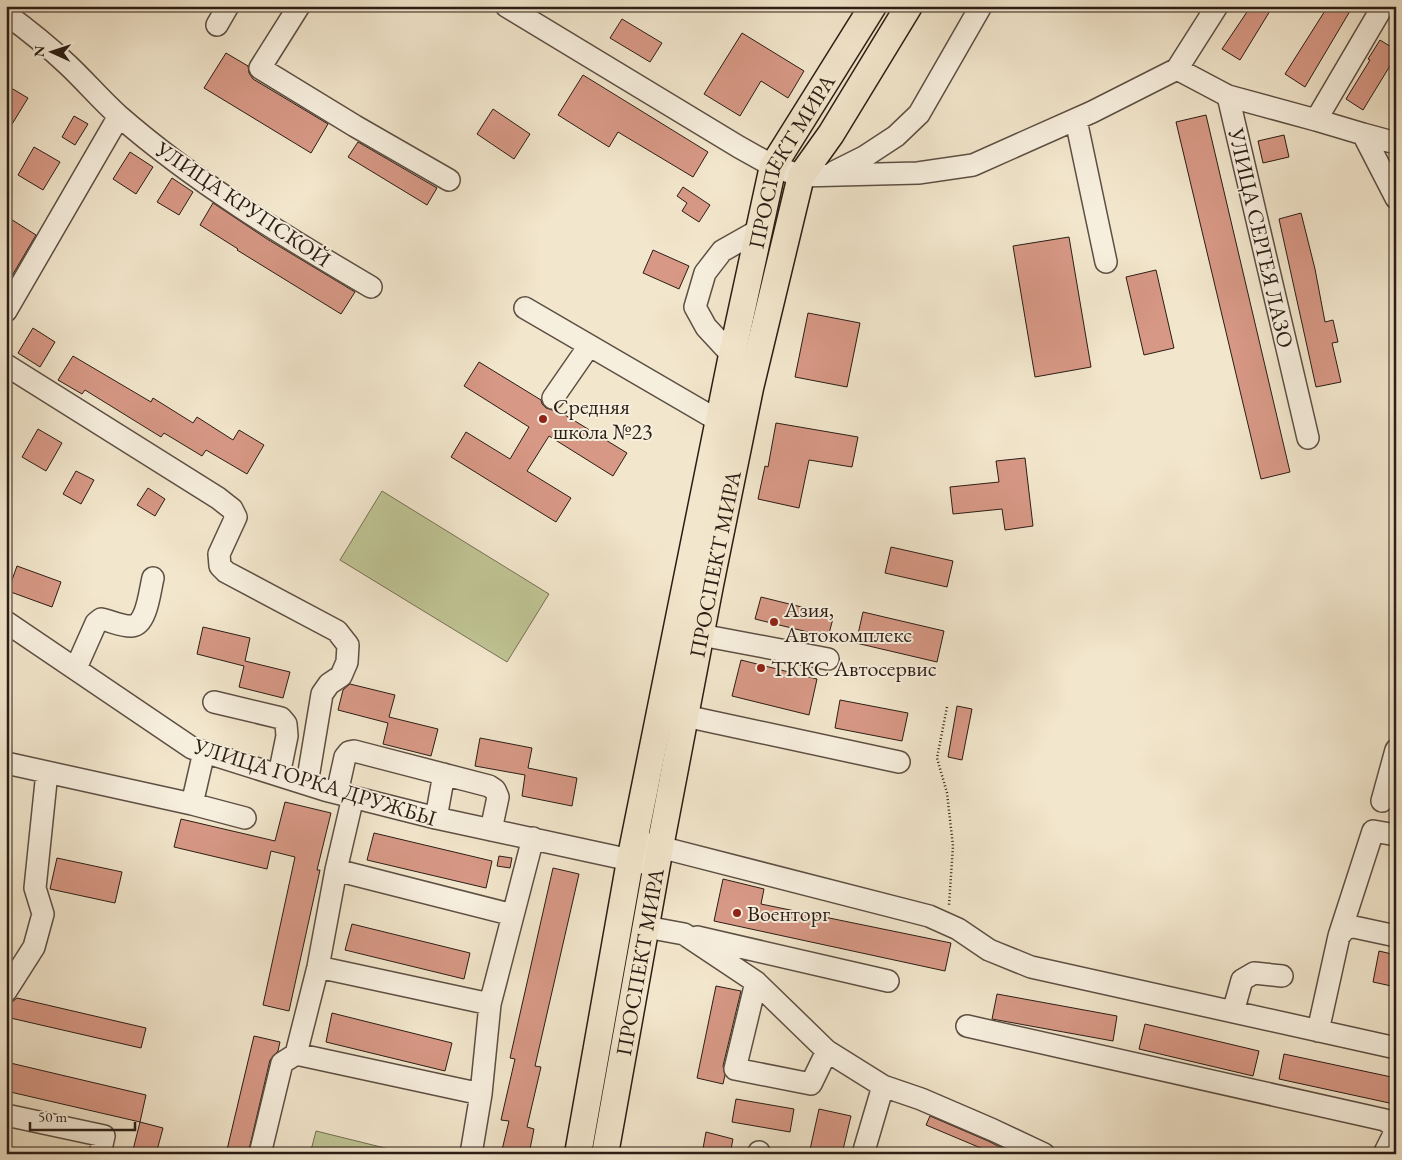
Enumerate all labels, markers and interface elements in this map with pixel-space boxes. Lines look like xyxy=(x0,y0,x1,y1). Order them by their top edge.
north arrow xyxy=(28,28,78,78)
text: N xyxy=(30,45,48,57)
street label: ПРОСПЕКТ МИРА xyxy=(741,68,842,251)
street label: УЛИЦА СЕРГЕЯ ЛАЗО xyxy=(1221,124,1300,351)
street label: УЛИЦА КРУПСКОЙ xyxy=(149,134,336,274)
place label: Средняя школа №23 xyxy=(553,392,653,446)
marker: Средняя школа №23 xyxy=(537,413,549,425)
street label: ПРОСПЕКТ МИРА xyxy=(682,467,748,660)
place label: Азия, Автокомплекс xyxy=(783,595,912,649)
marker: Азия, Автокомплекс xyxy=(768,616,780,628)
place label: ТККС Автосервис xyxy=(771,654,937,683)
marker: ТККС Автосервис xyxy=(755,662,767,674)
street label: УЛИЦА ГОРКА ДРУЖБЫ xyxy=(189,731,440,833)
street label: ПРОСПЕКТ МИРА xyxy=(608,865,671,1058)
place label: Военторг xyxy=(747,899,830,928)
marker: Военторг xyxy=(731,907,743,919)
scale bar xyxy=(30,1100,135,1132)
text: 50 m xyxy=(38,1107,67,1126)

